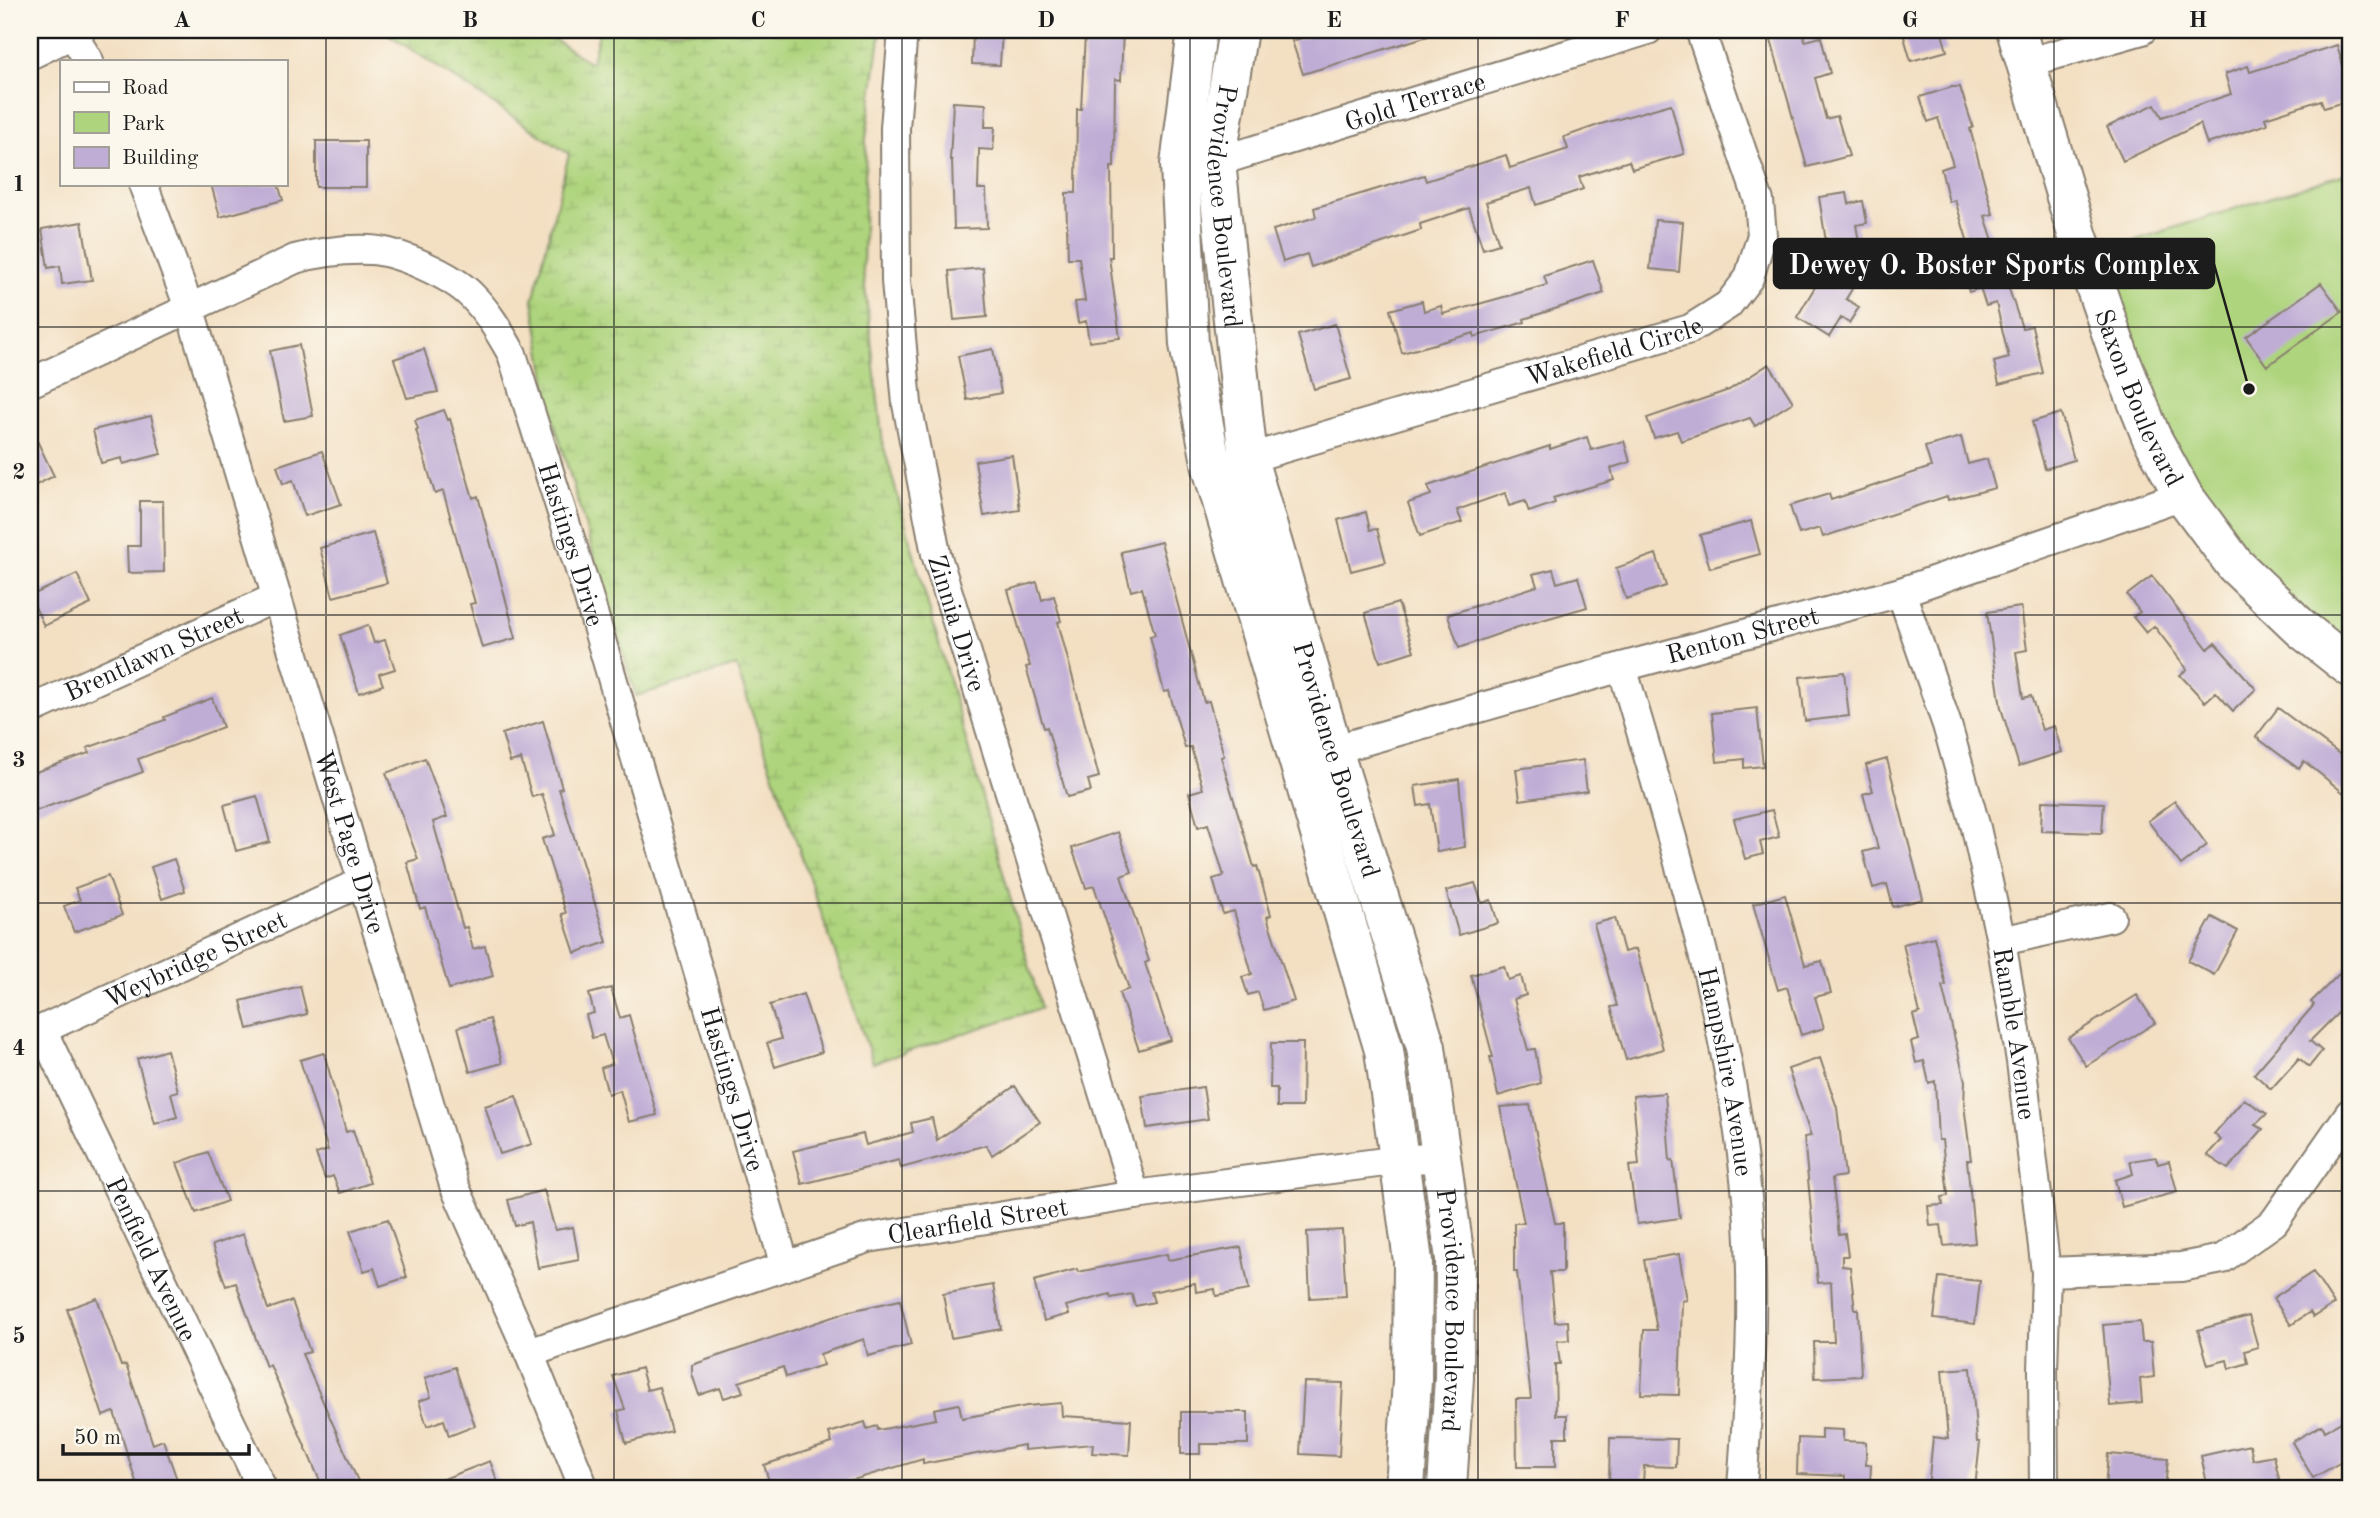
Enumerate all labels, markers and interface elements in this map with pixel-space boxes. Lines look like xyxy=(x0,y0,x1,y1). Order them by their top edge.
text: A xyxy=(173,9,191,32)
text: B xyxy=(462,9,478,32)
text: C xyxy=(750,9,766,32)
text: D xyxy=(1037,9,1055,32)
text: E xyxy=(1326,9,1342,32)
text: F xyxy=(1614,9,1630,32)
text: G xyxy=(1902,9,1918,32)
text: H xyxy=(2189,9,2207,32)
legend xyxy=(60,60,287,186)
street label: Gold Terrace xyxy=(1342,69,1489,137)
text: Road xyxy=(122,78,169,99)
street label: Providence Boulevard xyxy=(1201,82,1245,329)
text: Park xyxy=(122,114,165,135)
text: Building xyxy=(122,148,199,169)
text: 1 xyxy=(12,173,26,196)
callout: Dewey O. Boster Sports Complex xyxy=(1774,239,2214,288)
text: Dewey O. Boster Sports Complex xyxy=(1788,253,2200,281)
street label: Saxon Boulevard xyxy=(2089,306,2187,491)
street label: Wakefield Circle xyxy=(1523,313,1708,391)
street label: Hastings Drive xyxy=(532,460,607,630)
text: 2 xyxy=(12,461,26,484)
street label: Zinnia Drive xyxy=(922,552,989,695)
street label: Brentlawn Street xyxy=(61,603,248,707)
street label: Renton Street xyxy=(1664,604,1822,670)
street label: Providence Boulevard xyxy=(1287,639,1383,881)
street label: West Page Drive xyxy=(309,748,388,937)
text: 3 xyxy=(12,749,26,772)
street label: Weybridge Street xyxy=(101,907,291,1014)
street label: Ramble Avenue xyxy=(1987,945,2039,1121)
street label: Hampshire Avenue xyxy=(1692,965,1756,1178)
street label: Hastings Drive xyxy=(695,1004,767,1175)
text: 4 xyxy=(12,1037,26,1060)
street label: Penfield Avenue xyxy=(100,1174,201,1346)
street label: Providence Boulevard xyxy=(1430,1187,1466,1433)
street label: Clearfield Street xyxy=(886,1195,1070,1250)
text: 5 xyxy=(12,1325,26,1348)
scale bar xyxy=(63,1413,248,1457)
text: 50 m xyxy=(74,1428,121,1449)

